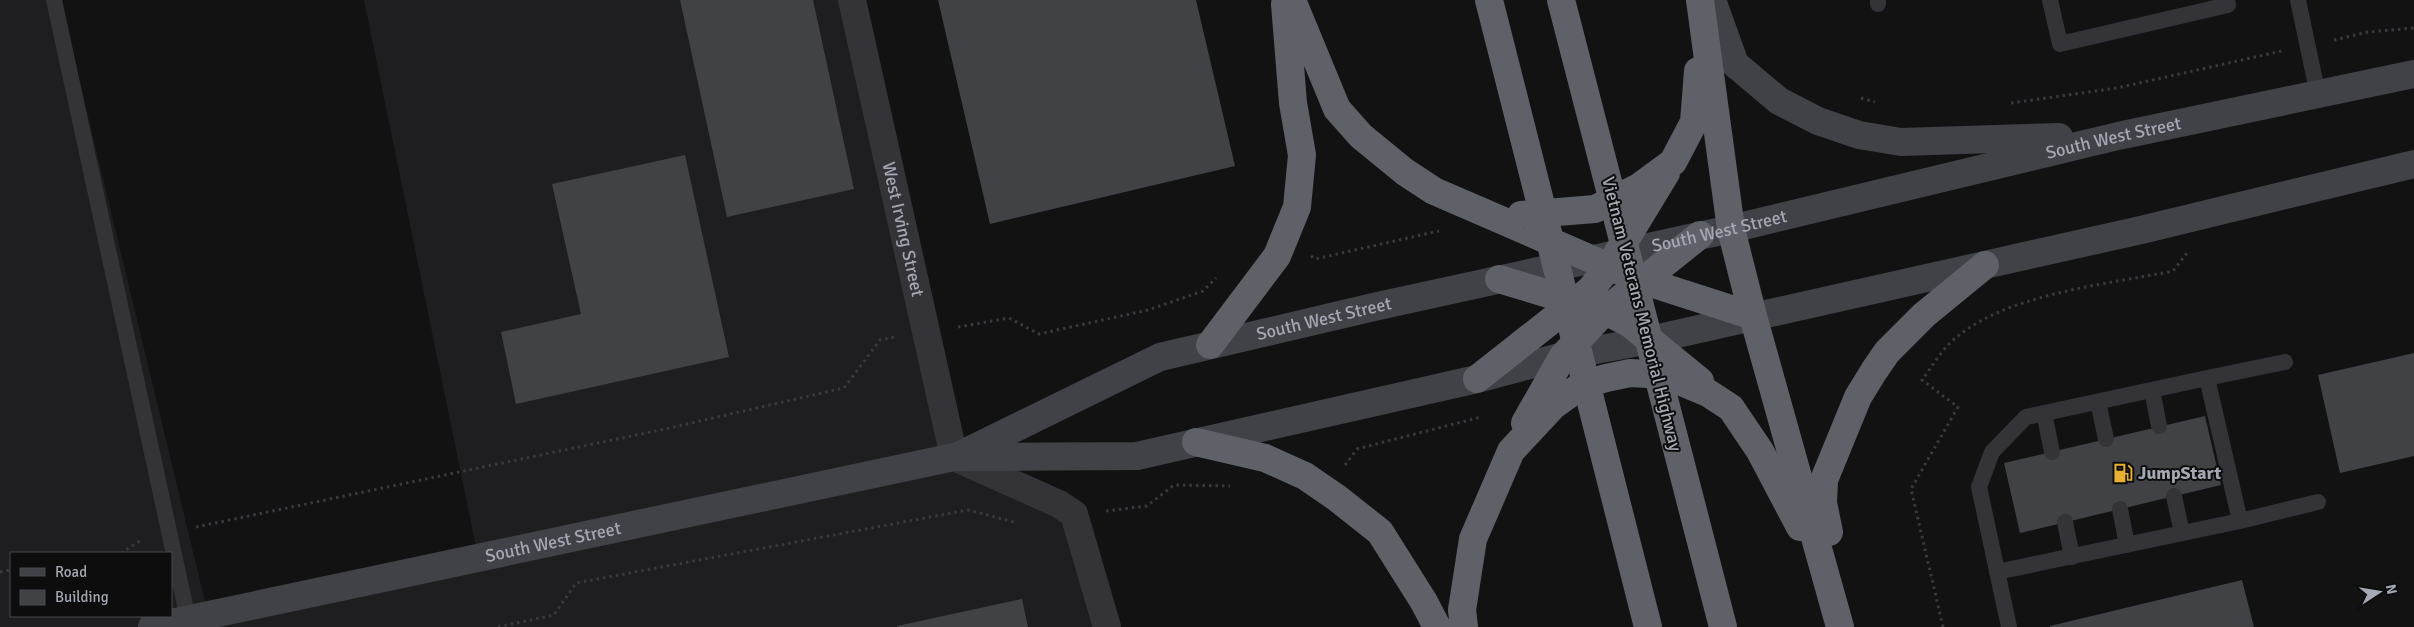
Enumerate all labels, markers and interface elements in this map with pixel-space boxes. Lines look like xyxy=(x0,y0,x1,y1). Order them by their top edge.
street label: South West Street xyxy=(2044,112,2183,164)
street label: West Irving Street xyxy=(877,160,929,299)
street label: Vietnam Veterans Memorial Highway xyxy=(1597,174,1687,454)
street label: South West Street xyxy=(1650,205,1789,257)
street label: South West Street xyxy=(1254,292,1393,345)
fuel station icon: JumpStart xyxy=(2112,462,2134,484)
place label: JumpStart xyxy=(2138,462,2221,484)
street label: South West Street xyxy=(483,517,623,567)
legend xyxy=(10,552,172,617)
text: Road xyxy=(55,563,87,581)
north arrow xyxy=(2354,567,2404,617)
text: N xyxy=(2382,583,2401,596)
text: Building xyxy=(55,588,109,606)

